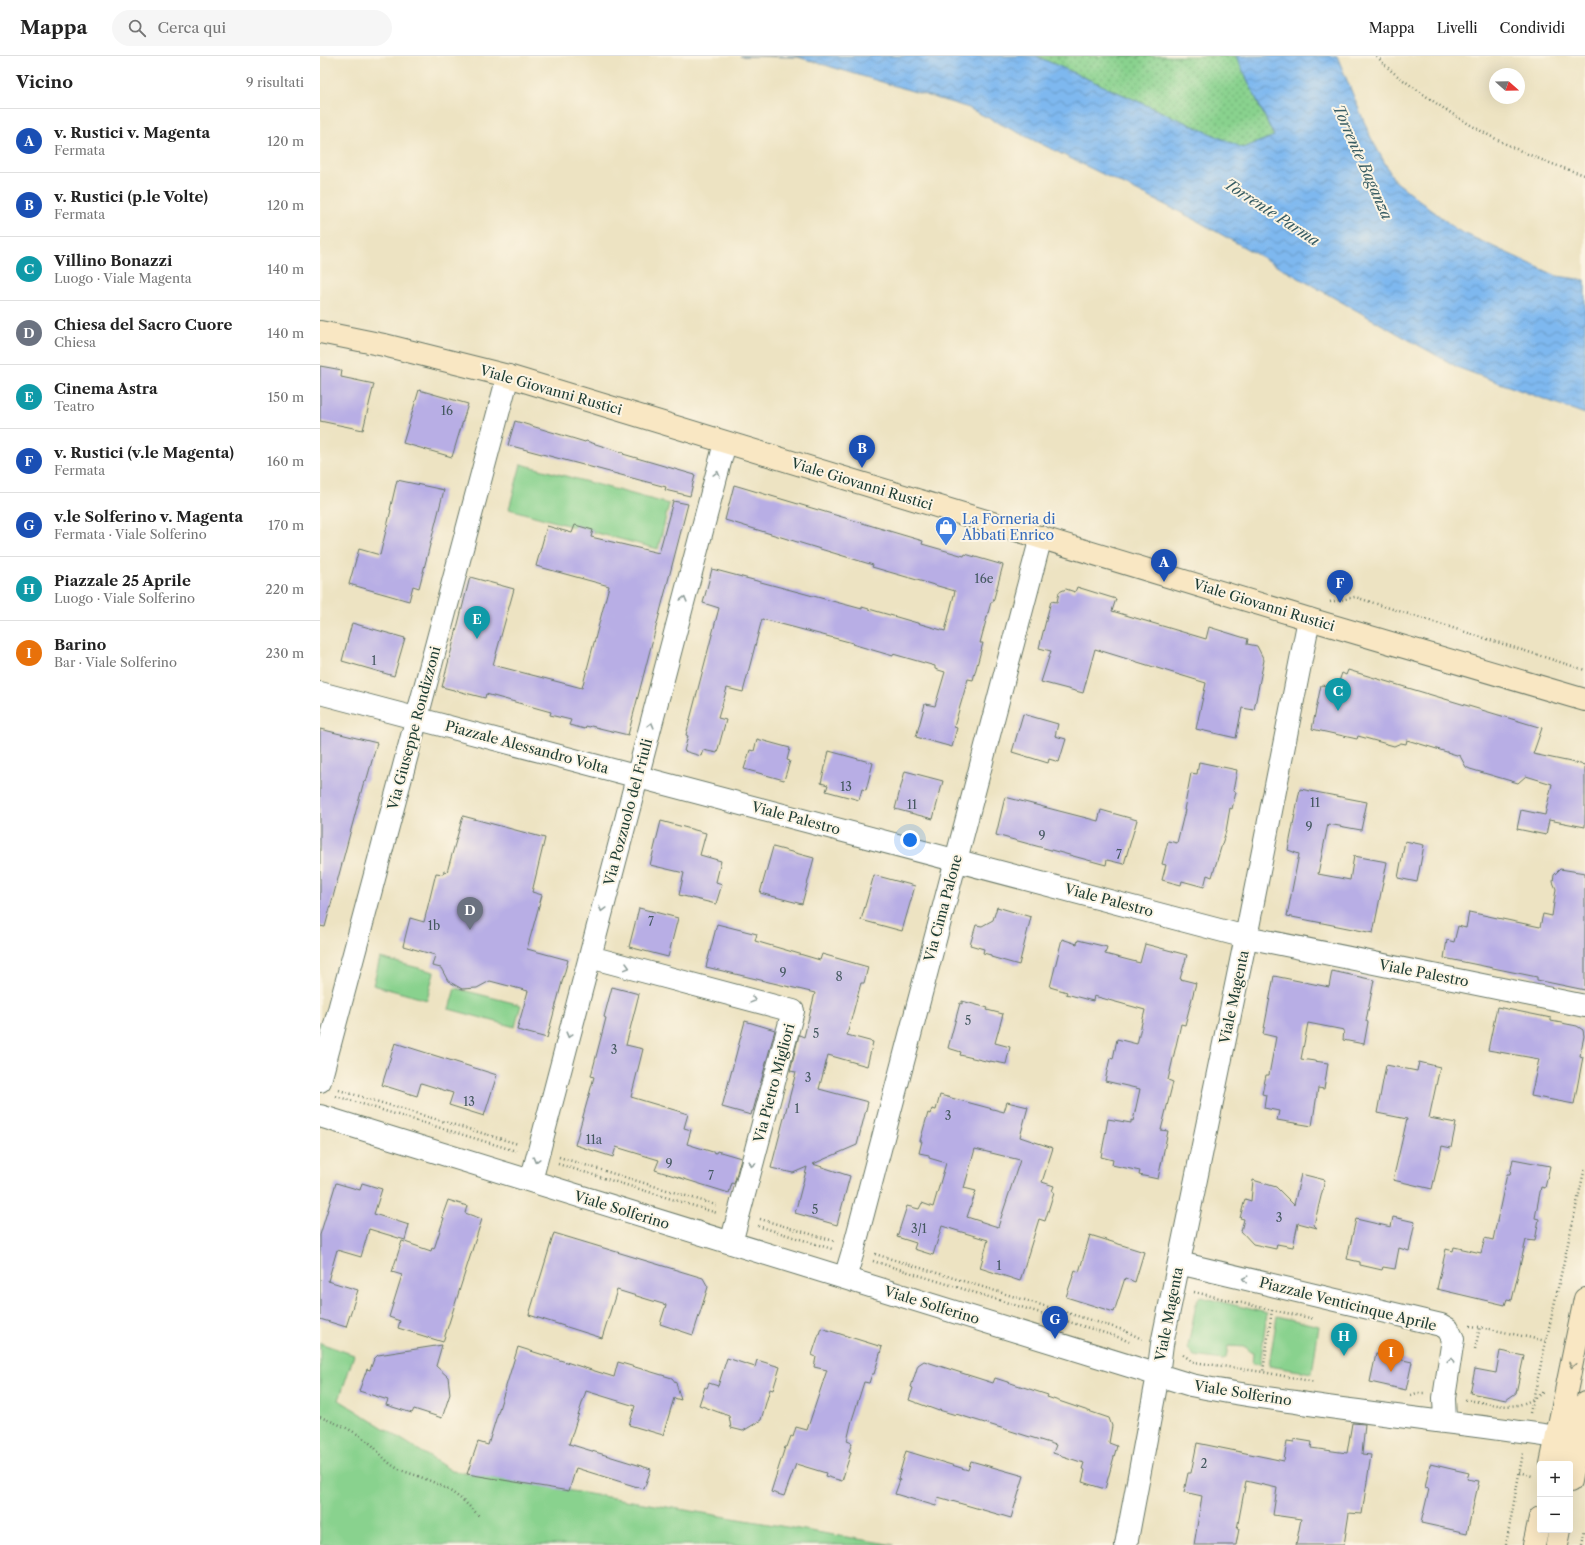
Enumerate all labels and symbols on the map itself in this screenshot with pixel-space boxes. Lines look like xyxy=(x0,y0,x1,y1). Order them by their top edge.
north arrow xyxy=(1489,68,1525,104)
water label: Torrente Baganza xyxy=(1329,101,1397,223)
water label: Torrente Parma xyxy=(1221,174,1323,250)
street label: Viale Giovanni Rustici xyxy=(477,361,624,419)
house number: 16 xyxy=(441,403,453,418)
pin: B xyxy=(849,435,875,468)
street label: Viale Giovanni Rustici xyxy=(788,454,935,514)
one-way arrow xyxy=(712,470,721,477)
place label: La Forneria di Abbati Enrico xyxy=(961,510,1056,544)
shop icon: La Forneria di Abbati Enrico xyxy=(933,514,959,547)
pin: A xyxy=(1151,549,1177,582)
pin: F xyxy=(1327,570,1353,603)
house number: 16e xyxy=(975,571,994,586)
street label: Viale Giovanni Rustici xyxy=(1190,575,1337,635)
one-way arrow xyxy=(679,596,687,603)
pin: E xyxy=(464,606,490,639)
street label: Via Giuseppe Rondizzoni xyxy=(383,644,445,813)
house number: 1 xyxy=(371,653,377,668)
pin: C xyxy=(1325,678,1351,711)
street label: Piazzale Alessandro Volta xyxy=(443,716,611,778)
one-way arrow xyxy=(646,722,654,728)
street label: Via Pozzuolo del Friuli xyxy=(599,737,656,888)
house number: 13 xyxy=(840,779,852,794)
house number: 11 xyxy=(1310,795,1320,810)
street label: Viale Palestro xyxy=(749,797,842,838)
house number: 11 xyxy=(907,797,917,812)
house number: 9 xyxy=(1305,819,1313,834)
house number: 9 xyxy=(1038,828,1046,843)
your location xyxy=(900,830,920,850)
house number: 7 xyxy=(1116,847,1122,862)
street label: Via Cima Palone xyxy=(920,852,966,964)
street label: Viale Palestro xyxy=(1062,879,1155,920)
pin: D xyxy=(457,897,483,930)
one-way arrow xyxy=(599,906,607,912)
house number: 7 xyxy=(648,914,654,929)
house number: 1b xyxy=(428,918,440,933)
street label: Viale Magenta xyxy=(1215,948,1253,1046)
street label: Viale Palestro xyxy=(1377,955,1470,991)
one-way arrow xyxy=(624,962,631,971)
house number: 9 xyxy=(779,965,787,980)
house number: 8 xyxy=(835,969,843,984)
one-way arrow xyxy=(750,996,756,1004)
house number: 5 xyxy=(965,1013,971,1028)
street label: Via Pietro Migliori xyxy=(749,1021,799,1145)
house number: 5 xyxy=(813,1026,819,1041)
one-way arrow xyxy=(565,1031,574,1038)
house number: 3 xyxy=(611,1042,617,1057)
house number: 3 xyxy=(805,1070,811,1085)
house number: 13 xyxy=(463,1094,475,1109)
house number: 1 xyxy=(794,1101,800,1116)
house number: 3 xyxy=(945,1108,951,1123)
house number: 11a xyxy=(586,1132,603,1147)
house number: 9 xyxy=(665,1156,673,1171)
one-way arrow xyxy=(532,1157,541,1164)
one-way arrow xyxy=(749,1161,757,1167)
house number: 7 xyxy=(708,1168,714,1183)
street label: Viale Solferino xyxy=(571,1187,672,1233)
house number: 5 xyxy=(812,1202,818,1217)
house number: 3 xyxy=(1276,1210,1282,1225)
house number: 3/1 xyxy=(911,1221,927,1236)
house number: 1 xyxy=(996,1258,1002,1273)
street label: Viale Magenta xyxy=(1151,1265,1187,1363)
street label: Piazzale Venticinque Aprile xyxy=(1257,1273,1439,1335)
one-way arrow xyxy=(1242,1275,1248,1283)
street label: Viale Solferino xyxy=(881,1282,982,1328)
pin: G xyxy=(1042,1306,1068,1339)
pin: H xyxy=(1331,1323,1357,1356)
pin: I xyxy=(1378,1339,1404,1372)
one-way arrow xyxy=(1446,1357,1454,1363)
one-way arrow xyxy=(1568,1362,1576,1368)
street label: Viale Solferino xyxy=(1192,1376,1293,1410)
house number: 2 xyxy=(1201,1456,1208,1471)

